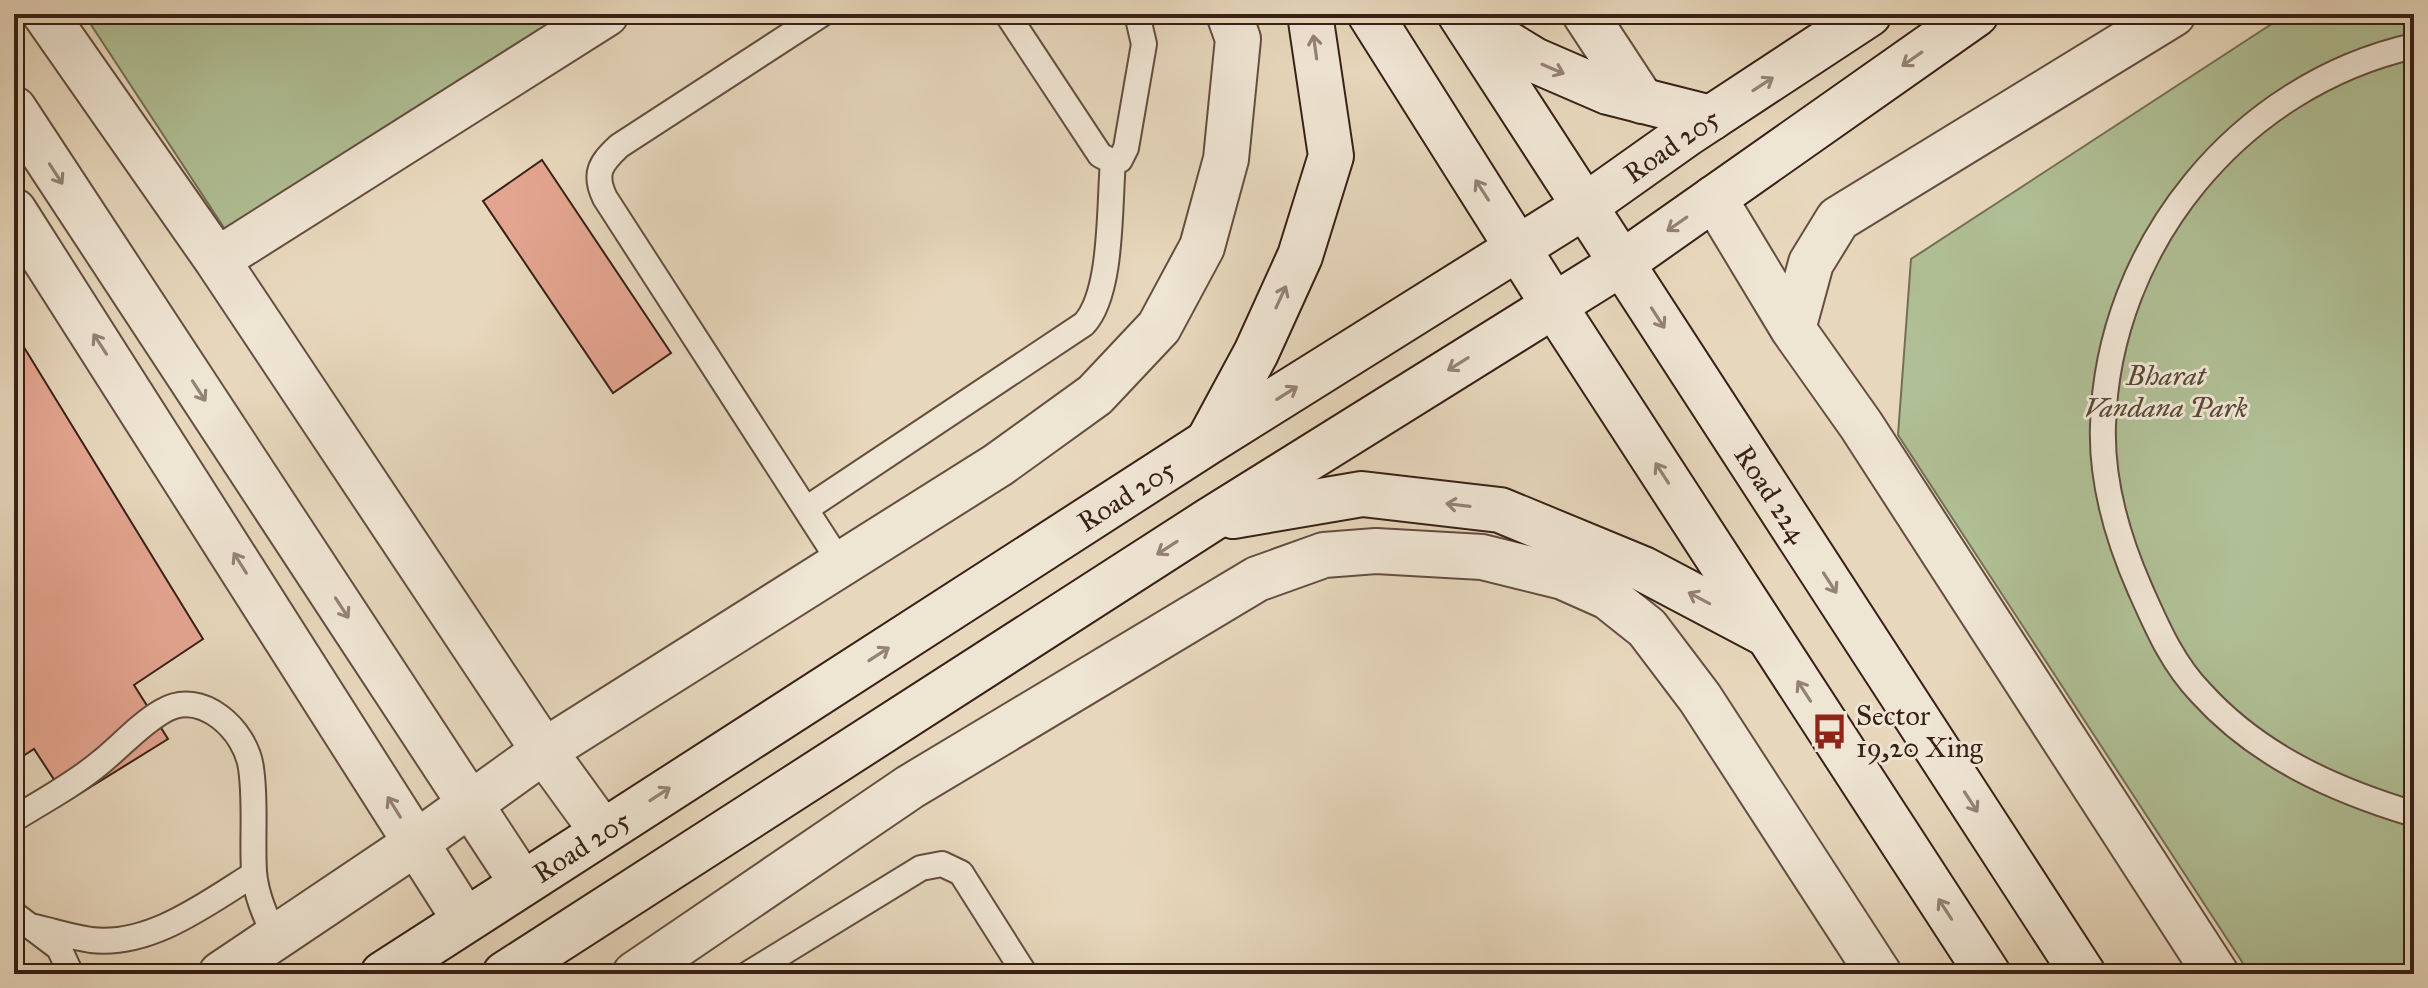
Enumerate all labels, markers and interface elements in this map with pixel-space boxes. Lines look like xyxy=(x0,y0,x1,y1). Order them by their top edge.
one-way arrow xyxy=(1307,35,1322,60)
one-way arrow xyxy=(1902,51,1924,67)
one-way arrow xyxy=(1540,62,1565,77)
one-way arrow xyxy=(1751,75,1773,92)
street label: Road 205 xyxy=(1617,100,1726,191)
one-way arrow xyxy=(49,162,65,185)
one-way arrow xyxy=(1474,179,1490,202)
one-way arrow xyxy=(1666,216,1688,233)
one-way arrow xyxy=(1274,286,1289,310)
one-way arrow xyxy=(1650,307,1666,329)
one-way arrow xyxy=(92,334,109,356)
one-way arrow xyxy=(1447,356,1469,373)
park label: Bharat Vandana Park xyxy=(2084,358,2248,425)
one-way arrow xyxy=(191,380,208,402)
one-way arrow xyxy=(1275,385,1297,401)
street label: Road 224 xyxy=(1727,439,1816,550)
street label: Road 205 xyxy=(1071,451,1181,539)
one-way arrow xyxy=(1654,462,1670,484)
one-way arrow xyxy=(1445,497,1472,512)
one-way arrow xyxy=(1156,541,1179,557)
one-way arrow xyxy=(232,552,248,575)
one-way arrow xyxy=(1821,572,1838,594)
one-way arrow xyxy=(1687,590,1711,606)
one-way arrow xyxy=(334,597,351,619)
one-way arrow xyxy=(867,645,890,661)
one-way arrow xyxy=(1795,680,1812,702)
place label: Sector 19,20 Xing xyxy=(1856,698,1984,765)
bus stop icon: Sector 19,20 Xing xyxy=(1811,712,1849,750)
one-way arrow xyxy=(648,786,671,802)
one-way arrow xyxy=(1963,790,1979,812)
one-way arrow xyxy=(385,796,401,819)
street label: Road 205 xyxy=(526,802,637,890)
one-way arrow xyxy=(1937,898,1954,920)

